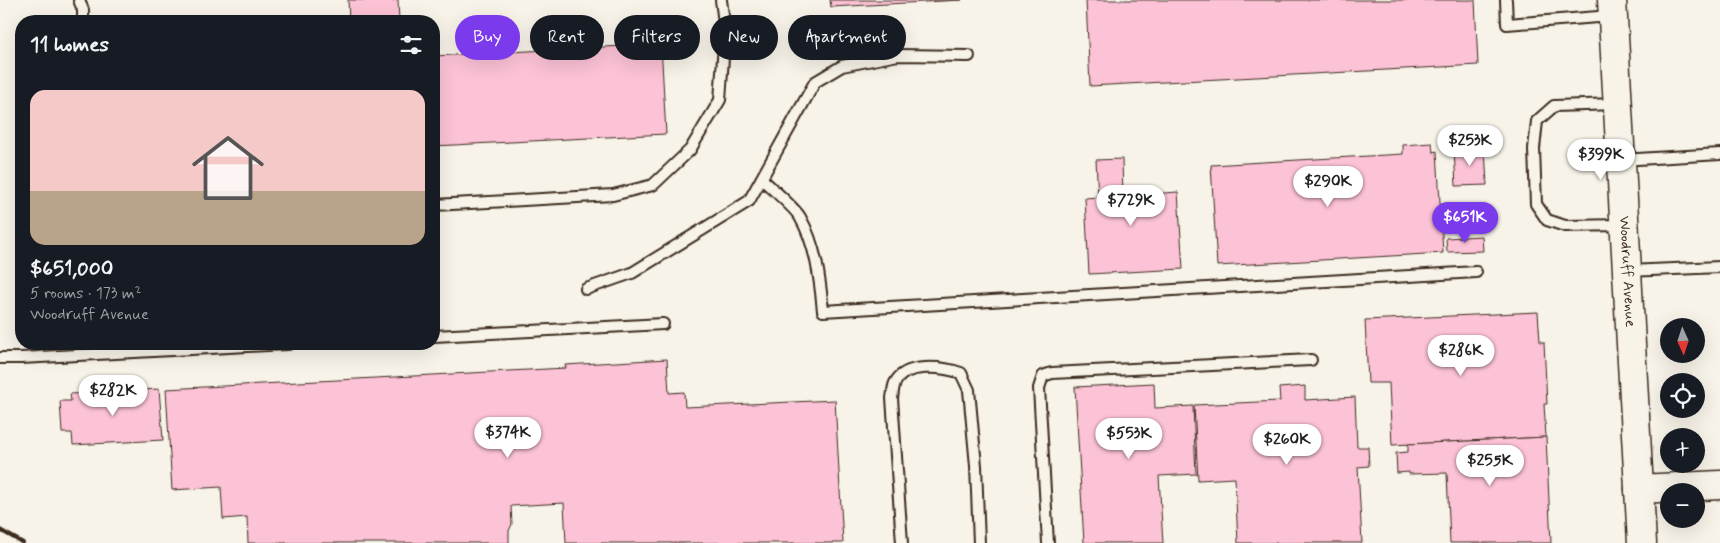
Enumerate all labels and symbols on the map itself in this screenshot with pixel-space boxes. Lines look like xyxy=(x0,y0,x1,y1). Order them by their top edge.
pin: $253K xyxy=(1435,124,1505,167)
pin: $399K xyxy=(1566,138,1636,181)
pin: $290K xyxy=(1293,166,1363,208)
pin: $729K xyxy=(1096,184,1166,227)
pin: $651K xyxy=(1430,202,1500,244)
street label: Woodruff Avenue xyxy=(1614,215,1640,328)
north arrow xyxy=(1660,318,1705,362)
pin: $286K xyxy=(1426,334,1496,377)
pin: $282K xyxy=(78,374,148,417)
pin: $374K xyxy=(473,416,543,459)
pin: $553K xyxy=(1094,418,1164,460)
pin: $260K xyxy=(1252,424,1322,466)
pin: $255K xyxy=(1455,444,1525,487)

